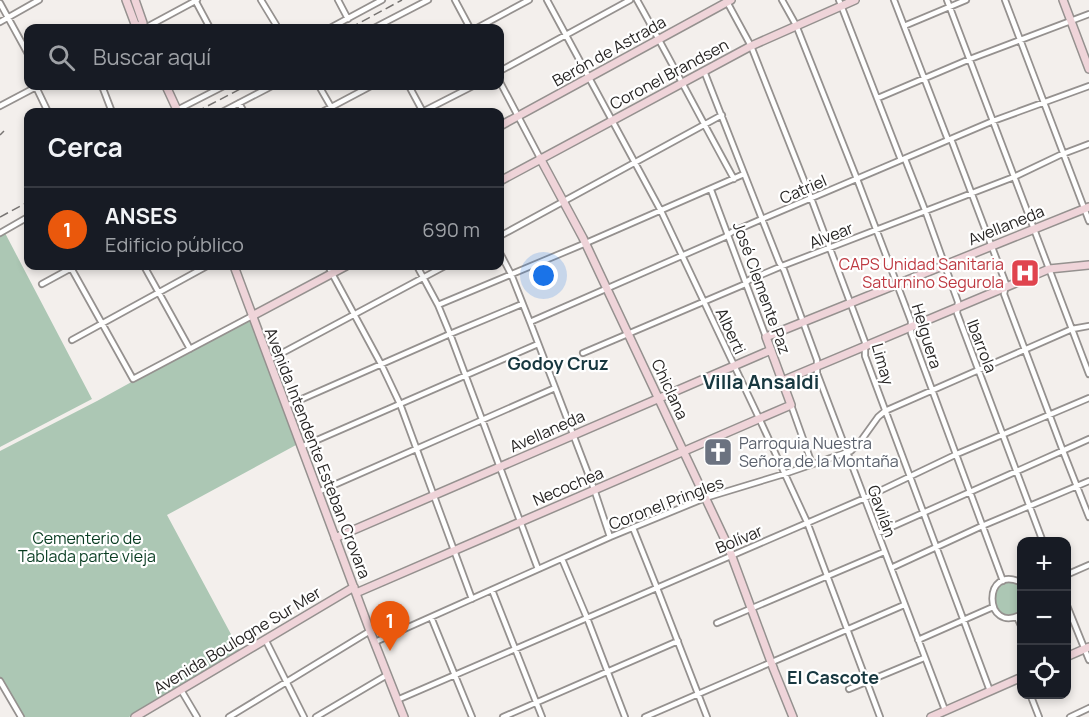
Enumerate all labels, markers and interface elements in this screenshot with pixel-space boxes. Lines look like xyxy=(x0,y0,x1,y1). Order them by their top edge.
street label: Berón de Astrada xyxy=(548,11,670,91)
search box xyxy=(24,24,504,90)
street label: Coronel Brandsen xyxy=(606,33,732,115)
icon: search xyxy=(45,41,78,74)
text: Buscar aquí xyxy=(93,42,211,72)
text: Cerca xyxy=(48,129,123,165)
street label: Catriel xyxy=(776,169,830,209)
street label: Avellaneda xyxy=(965,200,1047,250)
text: ANSES xyxy=(105,201,177,231)
text: 1 xyxy=(63,216,72,243)
text: 690 m xyxy=(422,216,480,243)
street label: Alvear xyxy=(806,216,856,253)
street label: José Clemente Paz xyxy=(728,219,796,357)
text: Edificio público xyxy=(105,231,244,258)
place label: CAPS Unidad Sanitaria Saturnino Segurola xyxy=(839,253,1004,293)
hospital icon: CAPS Unidad Sanitaria Saturnino Segurola xyxy=(1009,257,1041,289)
your location xyxy=(529,261,558,290)
street label: Helguera xyxy=(907,301,947,371)
street label: Alberti xyxy=(711,304,751,358)
street label: Ibarrola xyxy=(962,316,1002,376)
street label: Avenida Intendente Esteban Crovara xyxy=(260,324,376,582)
street label: Limay xyxy=(867,341,900,388)
district label: Godoy Cruz xyxy=(507,351,609,375)
street label: Chiclana xyxy=(646,355,694,423)
district label: Villa Ansaldi xyxy=(703,368,819,395)
street label: Avellaneda xyxy=(506,405,588,457)
place label: Parroquia Nuestra Señora de la Montaña xyxy=(739,432,899,472)
church icon: Parroquia Nuestra Señora de la Montaña xyxy=(702,436,734,468)
street label: Necochea xyxy=(529,461,607,511)
street label: Coronel Pringles xyxy=(605,471,727,535)
street label: Gavilán xyxy=(862,482,902,540)
street label: Bolívar xyxy=(712,519,766,559)
park label: Cementerio de Tablada parte vieja xyxy=(18,527,156,567)
map controls xyxy=(1017,537,1071,699)
button: + xyxy=(1017,537,1071,591)
street label: Avenida Boulogne Sur Mer xyxy=(149,581,325,699)
button: − xyxy=(1017,591,1071,645)
pin: 1 xyxy=(370,602,410,651)
button: locate xyxy=(1017,645,1071,699)
district label: El Cascote xyxy=(787,665,879,689)

